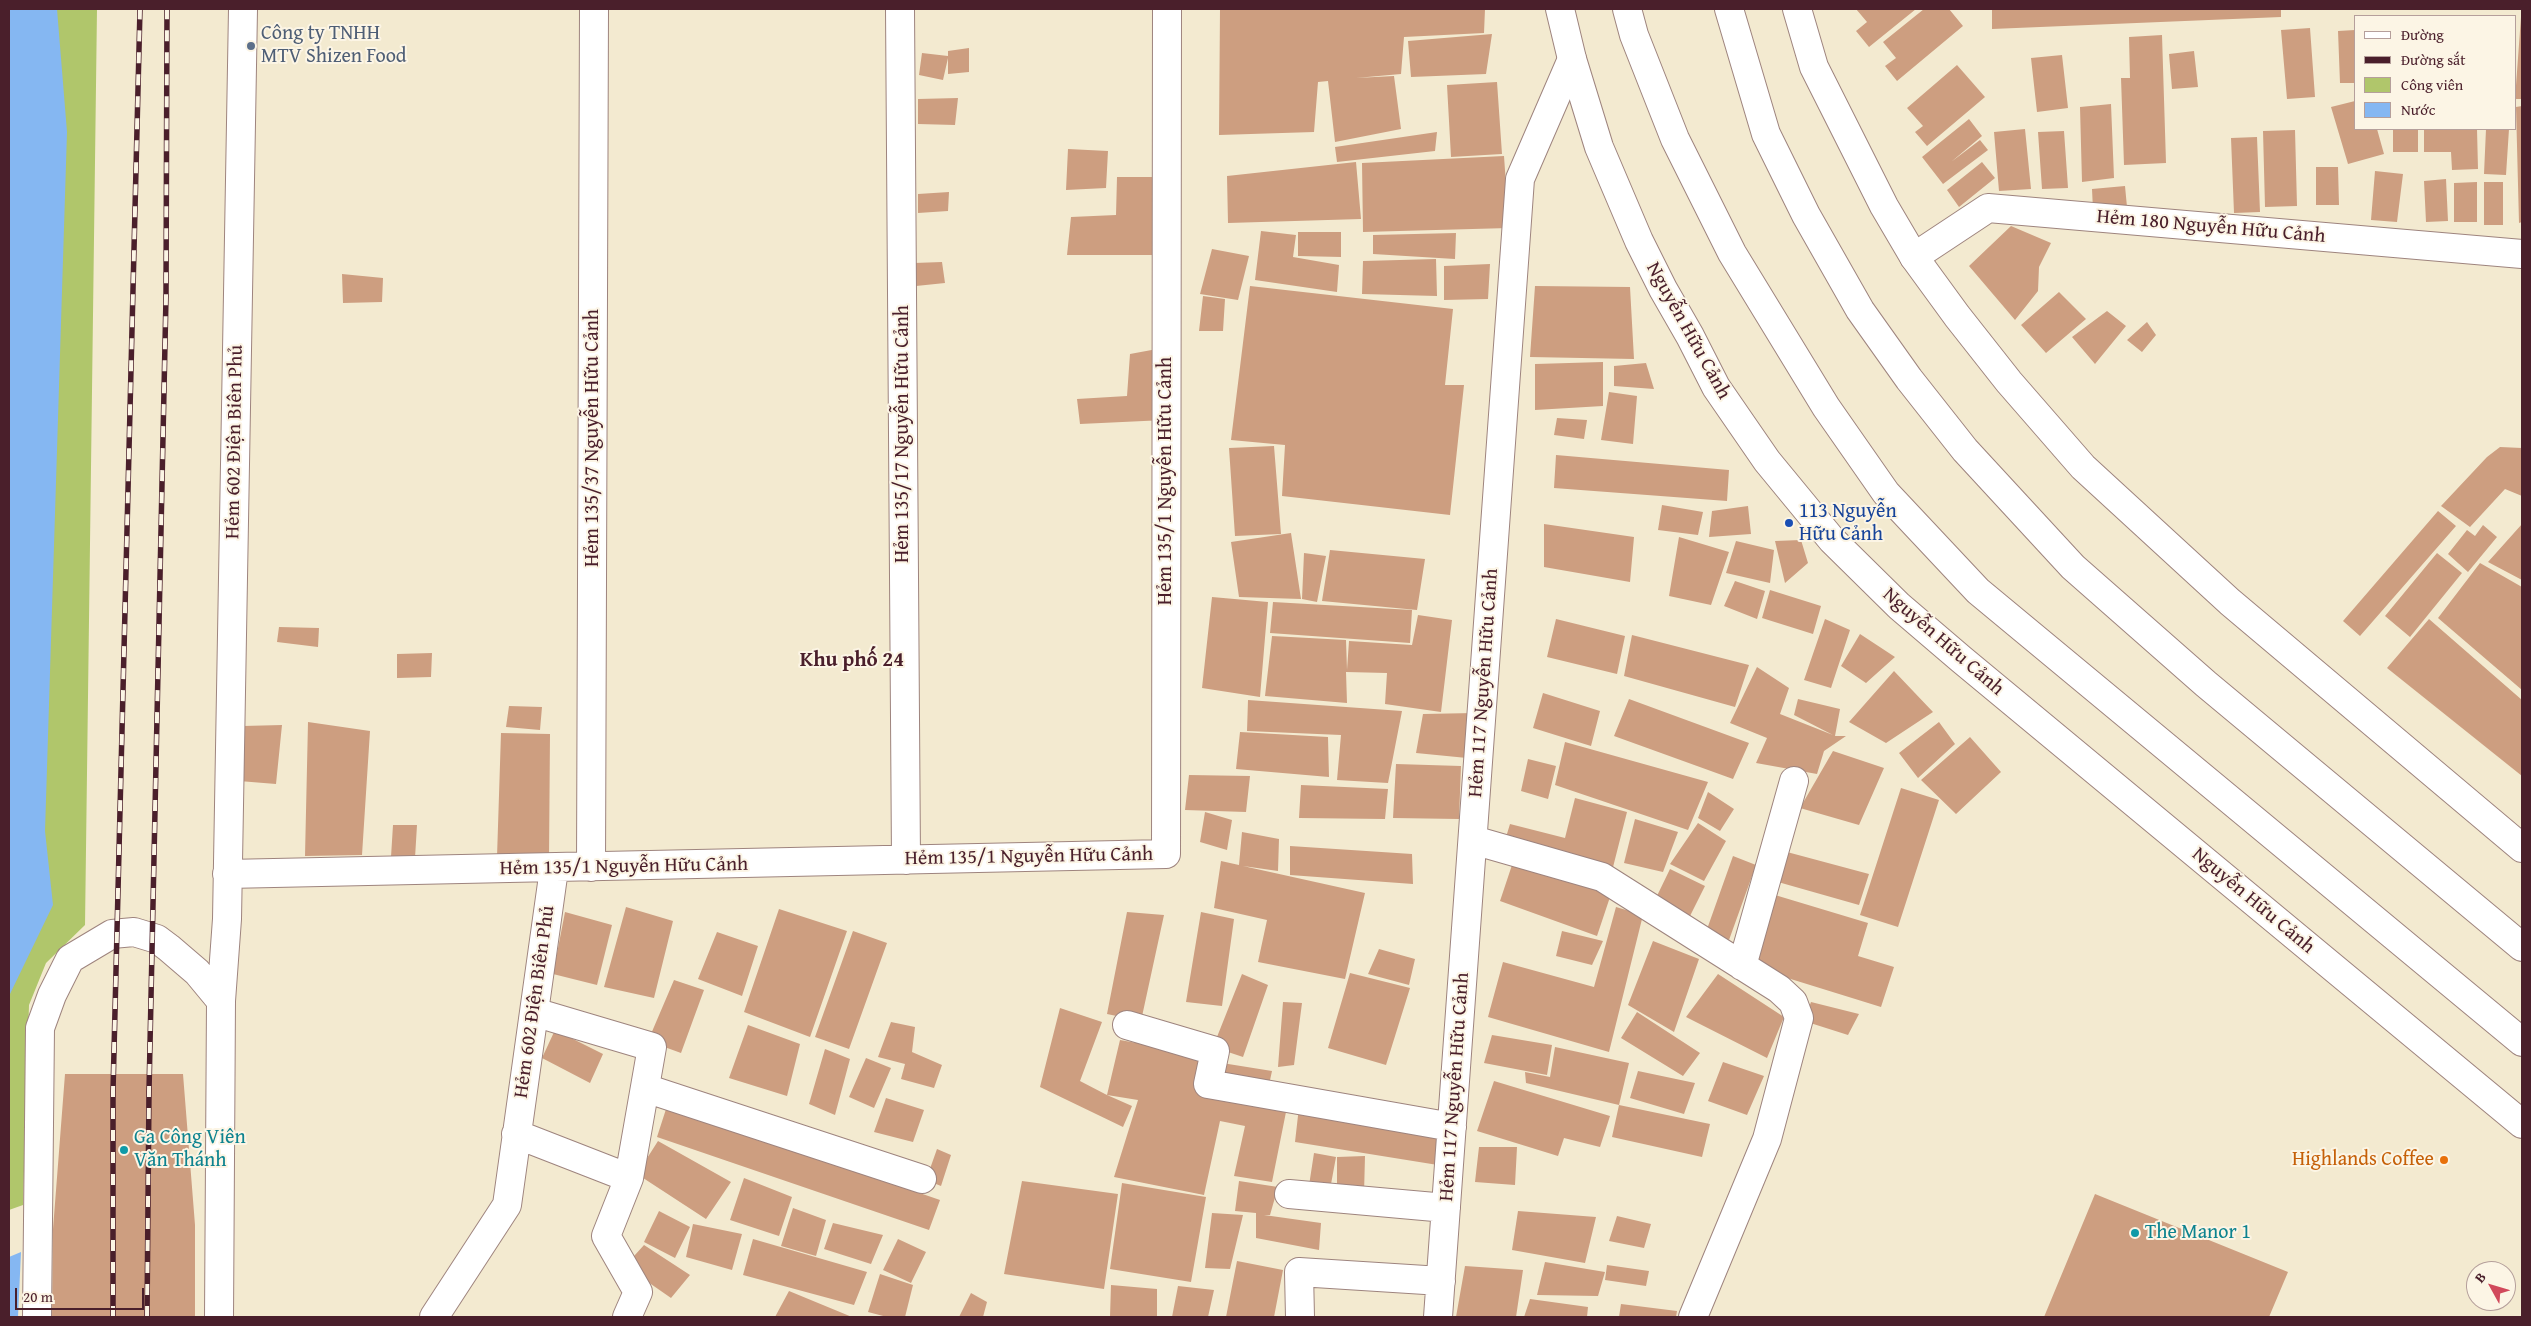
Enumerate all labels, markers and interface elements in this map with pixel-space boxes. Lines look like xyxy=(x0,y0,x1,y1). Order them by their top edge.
legend xyxy=(2354,15,2516,130)
place label: Công ty TNHH MTV Shizen Food xyxy=(261,22,407,69)
text: Đường xyxy=(2401,24,2444,45)
marker: Công ty TNHH MTV Shizen Food xyxy=(245,40,257,52)
text: Đường sắt xyxy=(2401,49,2465,70)
text: Công viên xyxy=(2401,74,2463,95)
text: Nước xyxy=(2401,99,2435,120)
street label: Hẻm 180 Nguyễn Hữu Cảnh xyxy=(2096,205,2326,249)
street label: Nguyễn Hữu Cảnh xyxy=(1640,258,1736,404)
street label: Hẻm 135/17 Nguyễn Hữu Cảnh xyxy=(891,305,915,563)
street label: Hẻm 135/37 Nguyễn Hữu Cảnh xyxy=(581,309,605,567)
street label: Hẻm 602 Điện Biên Phủ xyxy=(221,345,249,539)
street label: Hẻm 135/1 Nguyễn Hữu Cảnh xyxy=(1154,357,1178,605)
place label: 113 Nguyễn Hữu Cảnh xyxy=(1799,500,1897,547)
marker: 113 Nguyễn Hữu Cảnh xyxy=(1783,517,1795,529)
street label: Hẻm 117 Nguyễn Hữu Cảnh xyxy=(1464,568,1504,798)
street label: Nguyễn Hữu Cảnh xyxy=(1877,583,2009,701)
district label: Khu phố 24 xyxy=(800,648,904,674)
street label: Hẻm 135/1 Nguyễn Hữu Cảnh xyxy=(905,843,1153,871)
street label: Nguyễn Hữu Cảnh xyxy=(2187,843,2319,959)
street label: Hẻm 135/1 Nguyễn Hữu Cảnh xyxy=(500,853,748,881)
street label: Hẻm 602 Điện Biên Phủ xyxy=(510,904,560,1100)
street label: Hẻm 117 Nguyễn Hữu Cảnh xyxy=(1435,972,1475,1202)
place label: Ga Công Viên Văn Thánh xyxy=(134,1126,246,1173)
marker: Ga Công Viên Văn Thánh xyxy=(118,1144,130,1156)
place label: Highlands Coffee xyxy=(2292,1148,2434,1172)
marker: Highlands Coffee xyxy=(2438,1154,2450,1166)
place label: The Manor 1 xyxy=(2145,1221,2251,1245)
marker: The Manor 1 xyxy=(2129,1227,2141,1239)
north arrow xyxy=(2466,1261,2516,1311)
text: B xyxy=(2470,1268,2491,1287)
scale bar xyxy=(18,1278,146,1310)
text: 20 m xyxy=(23,1286,53,1307)

